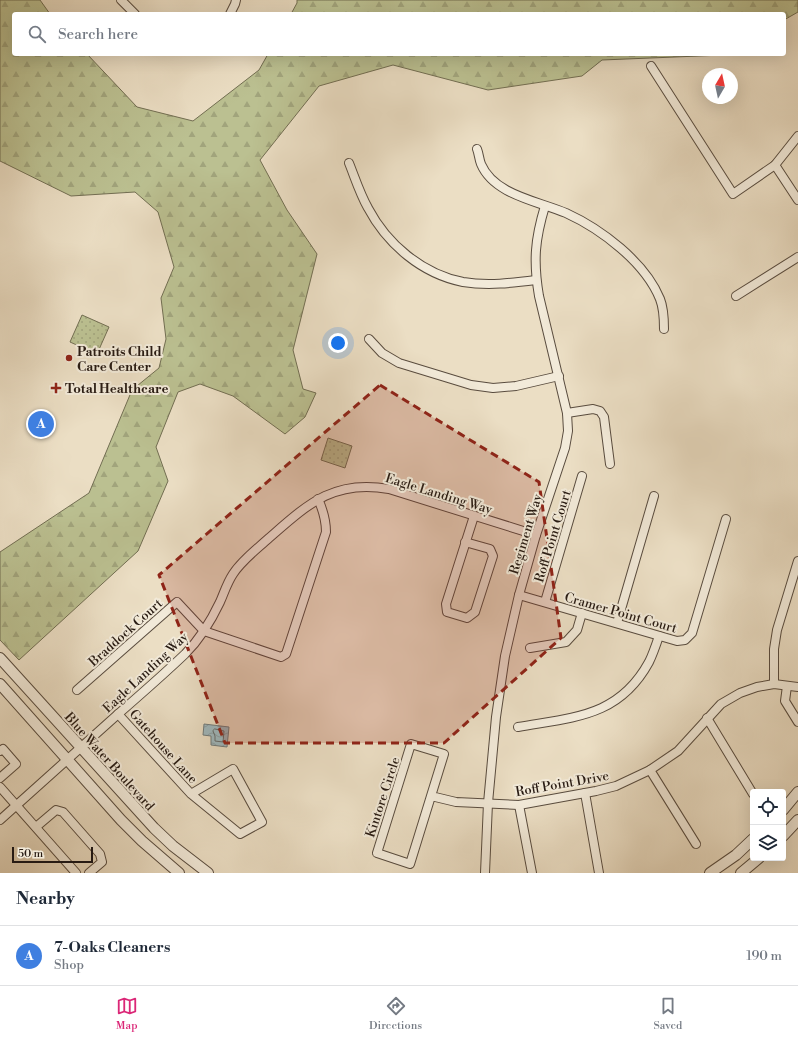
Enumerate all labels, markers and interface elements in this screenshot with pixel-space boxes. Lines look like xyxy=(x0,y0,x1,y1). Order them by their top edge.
search box xyxy=(12,12,786,56)
icon: search xyxy=(26,23,48,45)
text: Search here xyxy=(58,25,138,44)
north arrow xyxy=(702,68,738,104)
your location xyxy=(328,333,348,353)
place label: Patroits Child Care Center xyxy=(77,344,162,375)
marker: Patroits Child Care Center xyxy=(64,353,74,363)
place label: Total Healthcare xyxy=(65,381,168,397)
marker: Total Healthcare xyxy=(50,382,62,394)
pin: A xyxy=(28,409,54,439)
street label: Eagle Landing Way xyxy=(383,470,495,518)
street label: Roff Point Court xyxy=(531,488,575,584)
street label: Regiment Way xyxy=(506,492,546,576)
street label: Cramer Point Court xyxy=(563,589,679,637)
street label: Braddock Court xyxy=(85,595,166,671)
street label: Eagle Landing Way xyxy=(100,629,192,716)
street label: Gatehouse Lane xyxy=(126,706,201,787)
street label: Blue Water Boulevard xyxy=(60,709,158,815)
street label: Kintore Circle xyxy=(362,755,404,840)
street label: Roff Point Drive xyxy=(514,768,611,800)
map controls xyxy=(750,789,786,861)
button: locate xyxy=(750,789,786,825)
button: layers xyxy=(750,825,786,861)
scale bar xyxy=(12,845,93,864)
text: 50 m xyxy=(18,847,43,861)
text: Nearby xyxy=(16,888,75,910)
text: 7-Oaks Cleaners xyxy=(54,938,170,957)
text: A xyxy=(24,948,34,964)
text: 190 m xyxy=(746,948,782,964)
text: Shop xyxy=(54,957,84,973)
tab: Map xyxy=(116,995,138,1033)
tab: Directions xyxy=(369,995,422,1033)
tab: Saved xyxy=(653,995,682,1033)

